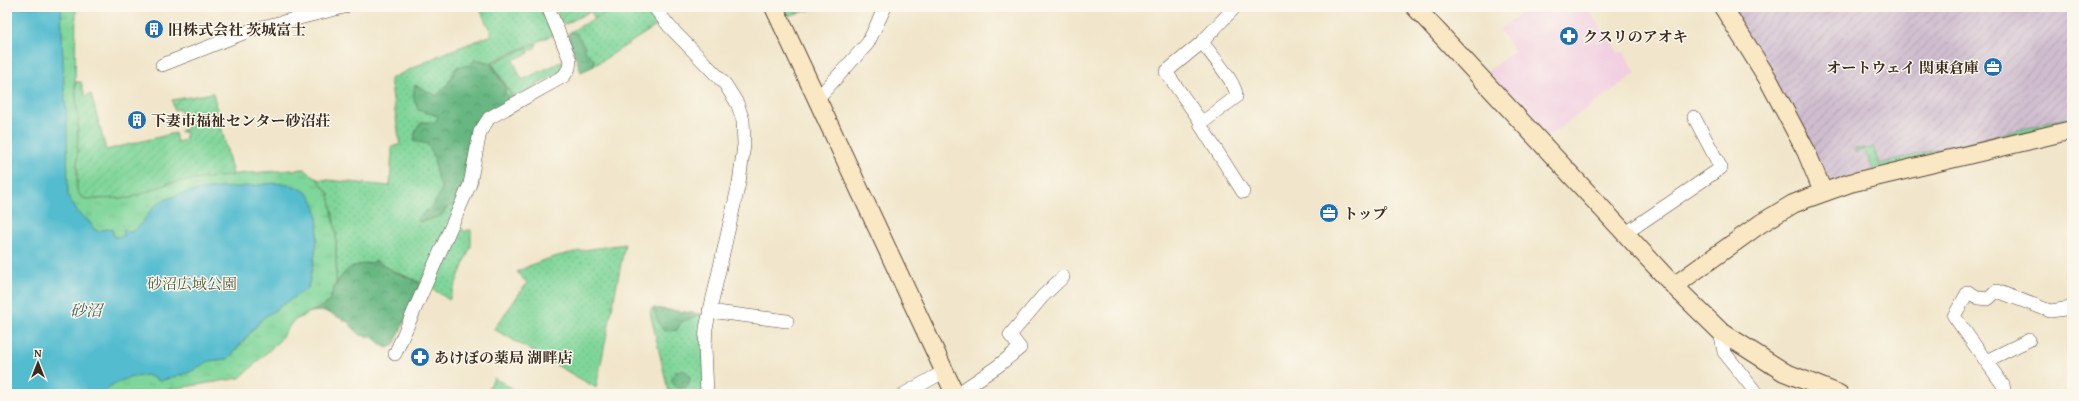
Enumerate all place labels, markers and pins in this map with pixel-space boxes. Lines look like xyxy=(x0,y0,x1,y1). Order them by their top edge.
building icon: 旧株式会社 茨城富士 xyxy=(143,18,165,40)
place label: 旧株式会社 茨城富士 xyxy=(168,19,306,40)
pharmacy icon: クスリのアオキ xyxy=(1558,25,1580,47)
place label: クスリのアオキ xyxy=(1583,26,1688,47)
office icon: オートウェイ 関東倉庫 xyxy=(1982,56,2004,78)
place label: オートウェイ 関東倉庫 xyxy=(1826,57,1979,78)
building icon: 下妻市福祉センター砂沼荘 xyxy=(126,109,148,131)
place label: 下妻市福祉センター砂沼荘 xyxy=(151,110,330,131)
office icon: トップ xyxy=(1318,202,1340,224)
place label: トップ xyxy=(1343,203,1388,224)
pharmacy icon: あけぼの薬局 湖畔店 xyxy=(409,346,431,368)
place label: あけぼの薬局 湖畔店 xyxy=(434,347,572,368)

